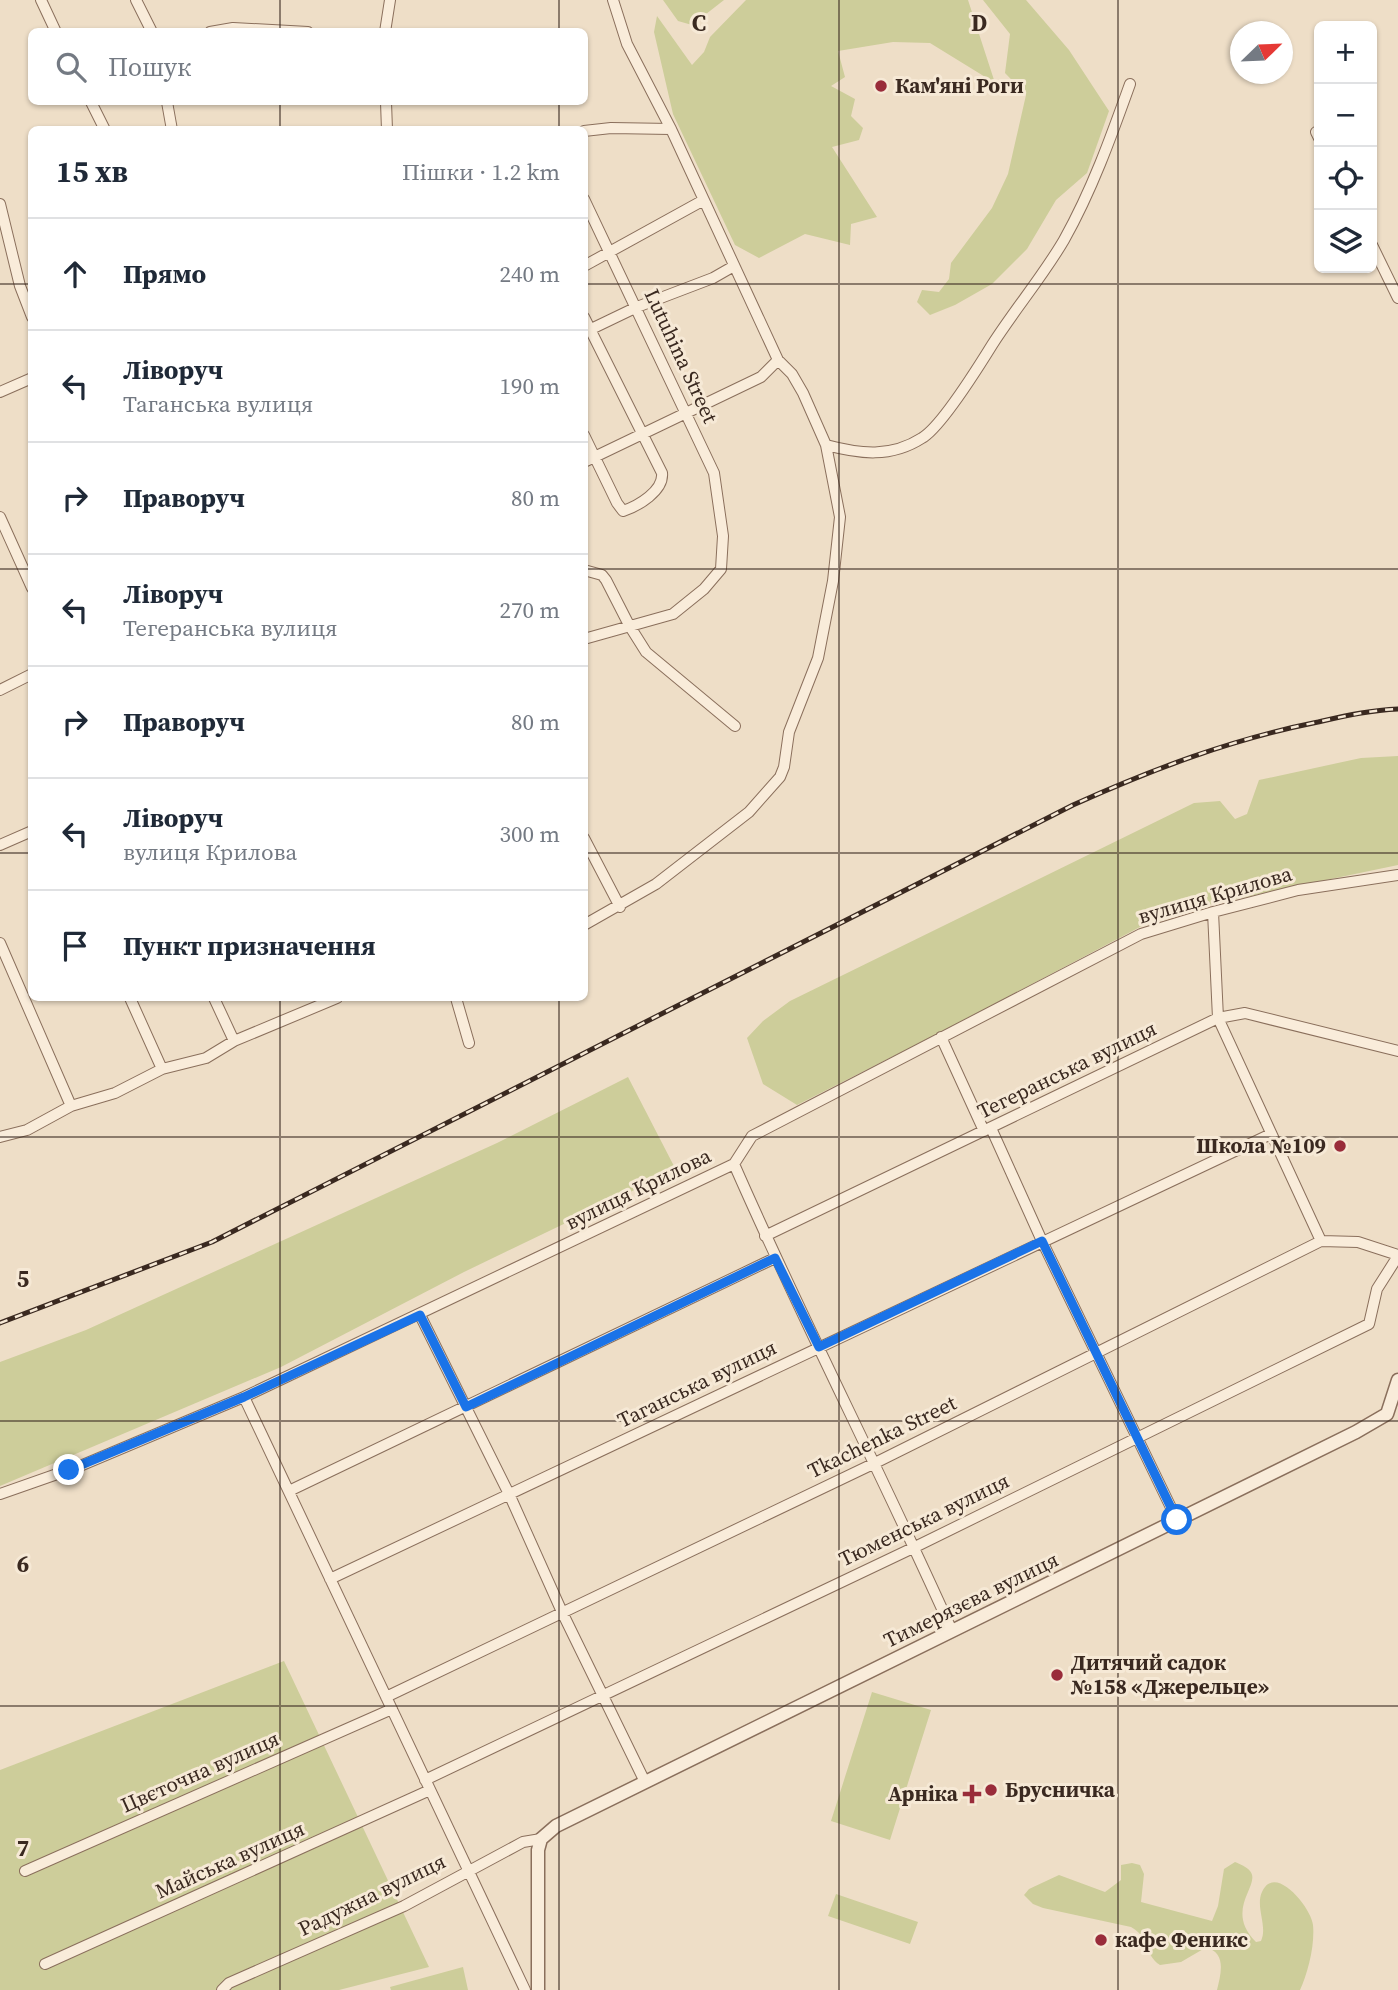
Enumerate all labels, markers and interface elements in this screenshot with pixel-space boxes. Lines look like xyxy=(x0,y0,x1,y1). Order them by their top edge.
text: C xyxy=(692,7,706,39)
text: D xyxy=(971,7,987,39)
north arrow xyxy=(1230,21,1293,84)
map controls xyxy=(1314,21,1377,273)
button: + xyxy=(1314,21,1377,84)
search box xyxy=(28,28,588,105)
icon: search xyxy=(52,48,90,86)
text: Пошук xyxy=(108,49,191,85)
place label: Кам'яні Роги xyxy=(895,71,1024,100)
marker: Кам'яні Роги xyxy=(873,78,889,94)
button: − xyxy=(1314,84,1377,147)
button: locate xyxy=(1314,147,1377,210)
text: 15 хв xyxy=(56,151,128,192)
text: Пішки · 1.2 km xyxy=(402,156,560,188)
button: layers xyxy=(1314,210,1377,273)
icon: ahead xyxy=(56,255,94,293)
text: Прямо xyxy=(123,256,206,292)
text: 240 m xyxy=(499,258,560,290)
street label: Lutuhina Street xyxy=(638,284,725,428)
text: Ліворуч xyxy=(123,352,223,388)
icon: left xyxy=(56,367,94,405)
text: 190 m xyxy=(499,370,560,402)
text: Таганська вулиця xyxy=(123,388,313,420)
icon: right xyxy=(56,479,94,517)
text: Праворуч xyxy=(123,480,245,516)
text: 80 m xyxy=(511,482,560,514)
text: Ліворуч xyxy=(123,576,223,612)
icon: left xyxy=(56,591,94,629)
text: 270 m xyxy=(499,594,560,626)
text: Тегеранська вулиця xyxy=(123,612,338,644)
icon: right xyxy=(56,703,94,741)
text: Праворуч xyxy=(123,704,245,740)
text: 80 m xyxy=(511,706,560,738)
text: Ліворуч xyxy=(123,800,223,836)
icon: left xyxy=(56,815,94,853)
text: 300 m xyxy=(499,818,560,850)
text: вулиця Крилова xyxy=(123,836,297,868)
street label: вулиця Крилова xyxy=(1134,859,1296,930)
icon: arrive xyxy=(56,927,94,965)
text: Пункт призначення xyxy=(123,928,376,964)
street label: Тегеранська вулиця xyxy=(972,1014,1161,1126)
place label: Школа №109 xyxy=(1196,1131,1326,1160)
marker: Школа №109 xyxy=(1332,1138,1348,1154)
street label: вулиця Крилова xyxy=(560,1141,716,1236)
text: 5 xyxy=(17,1263,29,1295)
street label: Таганська вулиця xyxy=(612,1332,781,1435)
street label: Tkachenka Street xyxy=(802,1388,961,1485)
route end xyxy=(53,1454,84,1485)
street label: Тюменська вулиця xyxy=(834,1466,1014,1573)
route start xyxy=(1161,1504,1192,1535)
street label: Тимерязєва вулиця xyxy=(879,1545,1063,1654)
text: 6 xyxy=(17,1548,29,1580)
place label: Дитячий садок №158 «Джерельце» xyxy=(1070,1648,1270,1701)
marker: Дитячий садок №158 «Джерельце» xyxy=(1049,1667,1065,1683)
street label: Цвєточна вулиця xyxy=(116,1724,284,1819)
place label: Брусничка xyxy=(1005,1775,1116,1804)
place label: Арніка xyxy=(888,1779,959,1808)
marker: Брусничка xyxy=(983,1782,999,1798)
marker: Арніка xyxy=(964,1786,980,1802)
street label: Майська вулиця xyxy=(151,1814,309,1905)
text: 7 xyxy=(17,1832,29,1864)
street label: Радужна вулиця xyxy=(293,1846,450,1943)
place label: кафе Феникс xyxy=(1115,1925,1248,1954)
marker: кафе Феникс xyxy=(1093,1932,1109,1948)

